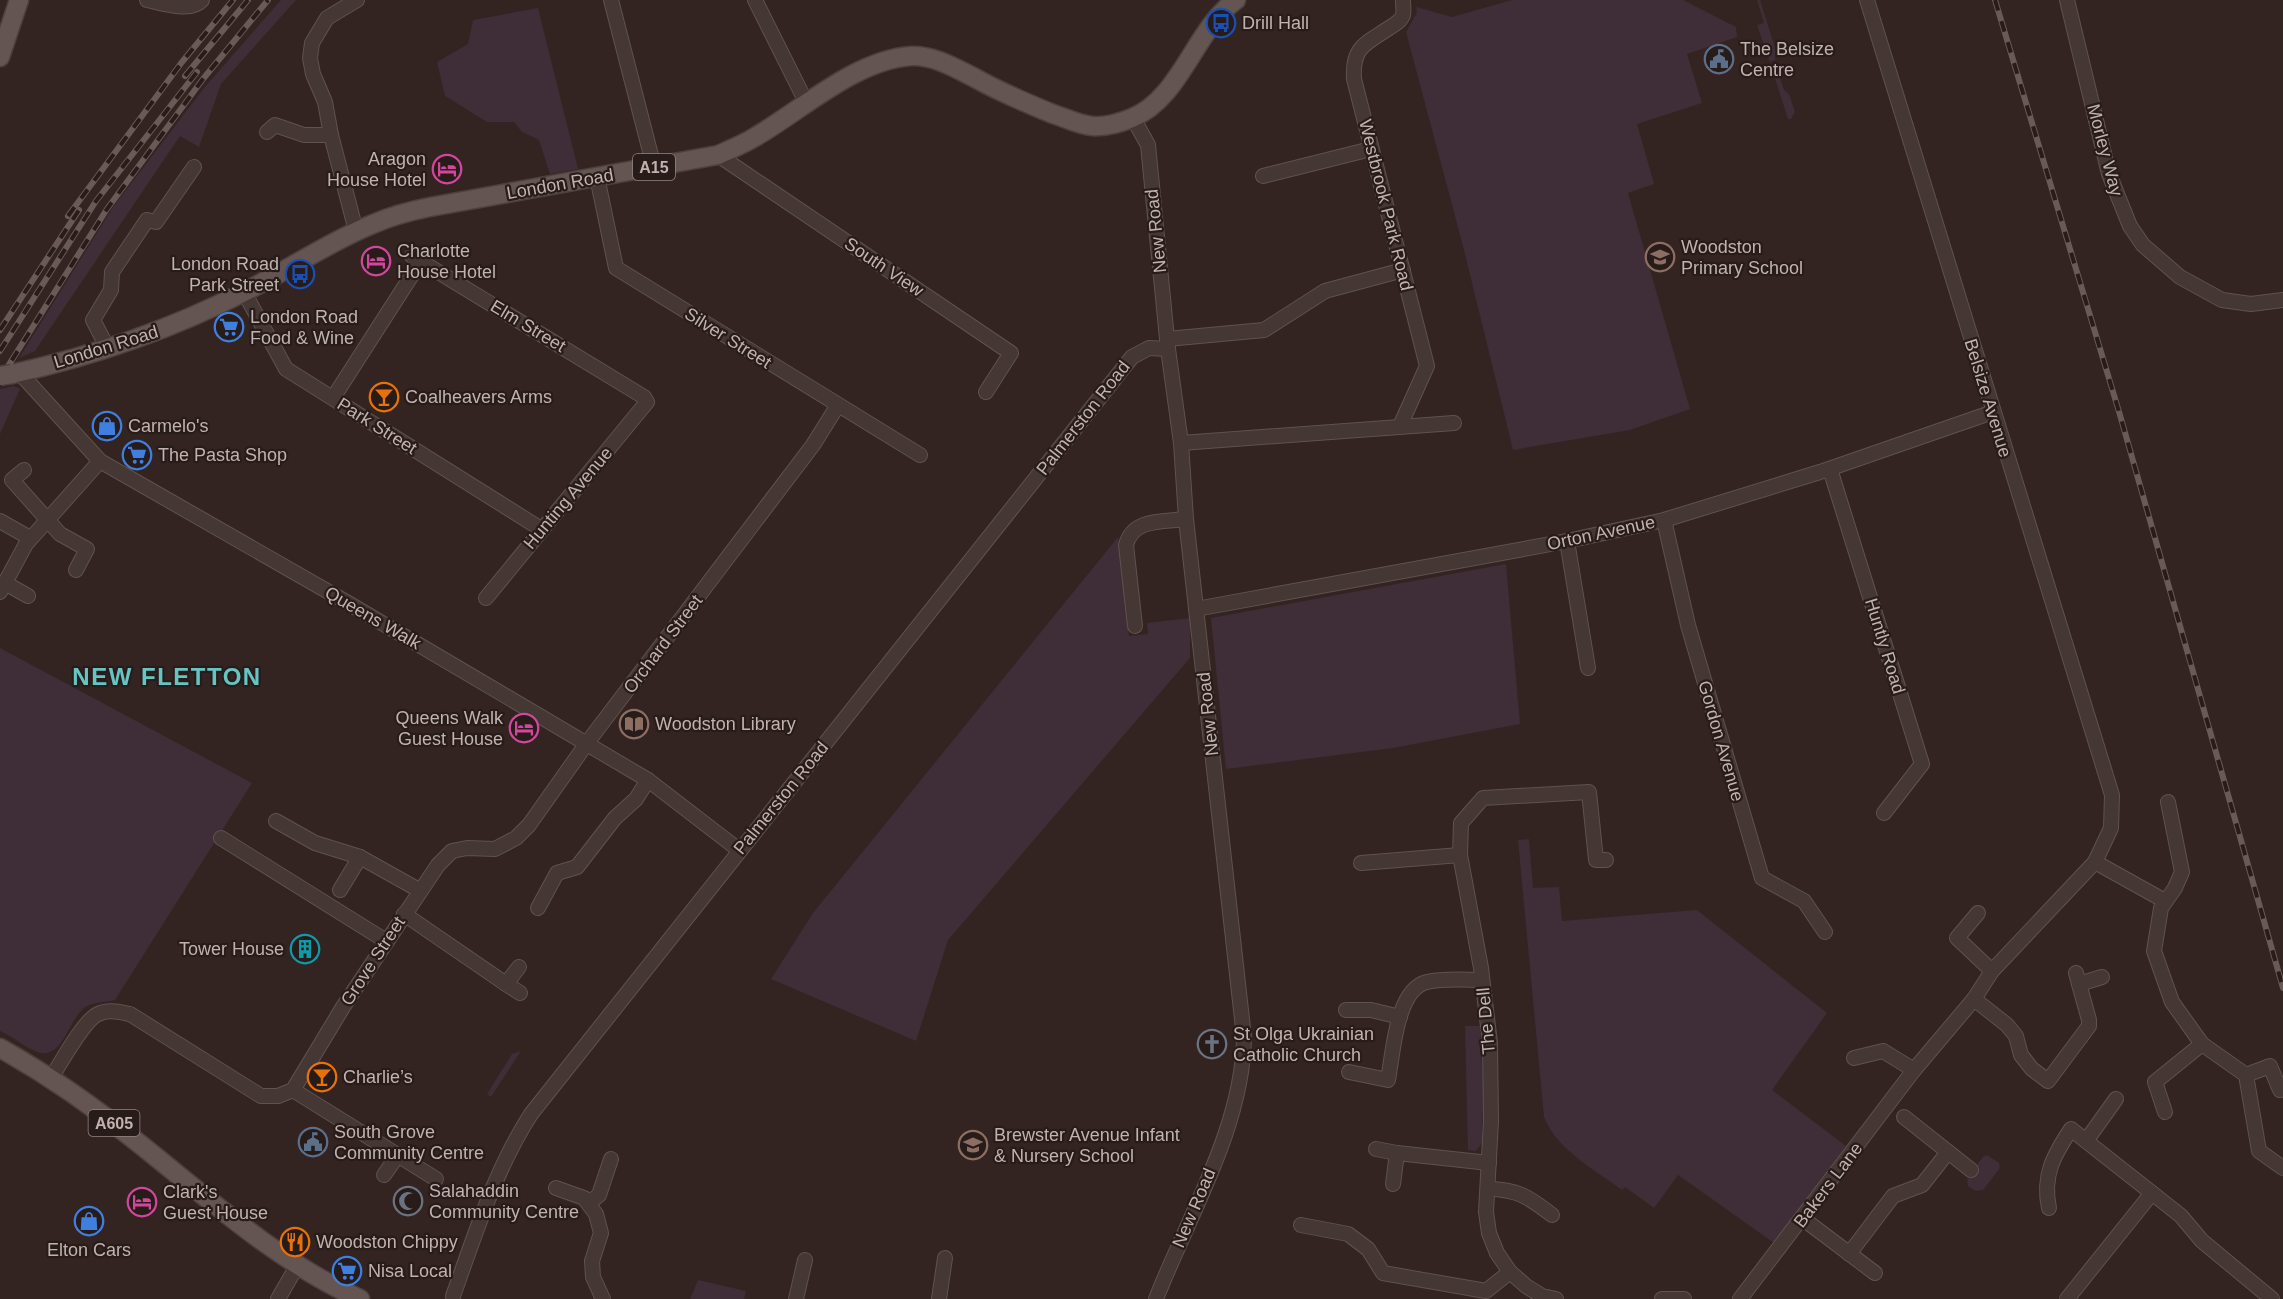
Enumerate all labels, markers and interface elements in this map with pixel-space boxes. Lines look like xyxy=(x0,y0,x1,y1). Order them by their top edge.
bus stop icon: Drill Hall xyxy=(1205,7,1237,39)
place label: Drill Hall xyxy=(1242,13,1309,33)
place label: The Belsize Centre xyxy=(1740,39,1834,80)
public building icon: The Belsize Centre xyxy=(1703,43,1735,75)
street label: Morley Way xyxy=(2083,102,2127,198)
street label: Westbrook Park Road xyxy=(1355,117,1417,293)
place label: Aragon House Hotel xyxy=(327,149,426,190)
hotel icon: Aragon House Hotel xyxy=(431,153,463,185)
road number: A15 xyxy=(633,154,675,180)
street label: London Road xyxy=(505,165,615,203)
street label: New Road xyxy=(1142,188,1170,274)
street label: South View xyxy=(841,233,928,301)
place label: Woodston Primary School xyxy=(1681,237,1803,278)
place label: Charlotte House Hotel xyxy=(397,241,496,282)
school or university icon: Woodston Primary School xyxy=(1644,241,1676,273)
hotel icon: Charlotte House Hotel xyxy=(360,245,392,277)
place label: London Road Park Street xyxy=(171,254,279,295)
bus stop icon: London Road Park Street xyxy=(284,258,316,290)
street label: Elm Street xyxy=(487,296,569,356)
street label: Silver Street xyxy=(681,304,775,372)
place label: London Road Food & Wine xyxy=(250,307,358,348)
supermarket icon: London Road Food & Wine xyxy=(213,311,245,343)
street label: London Road xyxy=(51,322,161,372)
street label: Belsize Avenue xyxy=(1960,336,2016,460)
street label: Palmerston Road xyxy=(1032,357,1134,479)
bar icon: Coalheavers Arms xyxy=(368,381,400,413)
place label: Coalheavers Arms xyxy=(405,387,552,407)
street label: Park Street xyxy=(334,394,420,458)
shop icon: Carmelo's xyxy=(91,410,123,442)
place label: Carmelo's xyxy=(128,416,208,436)
supermarket icon: The Pasta Shop xyxy=(121,439,153,471)
street label: Hunting Avenue xyxy=(520,443,616,553)
place label: The Pasta Shop xyxy=(158,445,287,465)
street label: Orton Avenue xyxy=(1545,512,1657,554)
street label: Queens Walk xyxy=(321,582,425,654)
street label: Orchard Street xyxy=(619,591,707,697)
street label: Huntly Road xyxy=(1861,596,1909,696)
district label: NEW FLETTON xyxy=(72,663,262,690)
street label: New Road xyxy=(1194,671,1222,757)
street label: Gordon Avenue xyxy=(1694,678,1748,804)
place label: Queens Walk Guest House xyxy=(396,708,504,749)
library icon: Woodston Library xyxy=(618,708,650,740)
hotel icon: Queens Walk Guest House xyxy=(508,712,540,744)
place label: Woodston Library xyxy=(655,714,796,734)
street label: Palmerston Road xyxy=(729,738,833,858)
street label: Grove Street xyxy=(337,913,409,1009)
building icon: Tower House xyxy=(289,933,321,965)
place label: Tower House xyxy=(179,939,284,959)
street label: The Dell xyxy=(1473,987,1499,1055)
place label: St Olga Ukrainian Catholic Church xyxy=(1233,1024,1374,1065)
church icon: St Olga Ukrainian Catholic Church xyxy=(1196,1028,1228,1060)
bar icon: Charlie’s xyxy=(306,1061,338,1093)
place label: Charlie’s xyxy=(343,1067,413,1087)
road number: A605 xyxy=(88,1110,140,1136)
place label: South Grove Community Centre xyxy=(334,1122,484,1163)
place label: Brewster Avenue Infant & Nursery School xyxy=(994,1125,1180,1166)
public building icon: South Grove Community Centre xyxy=(297,1126,329,1158)
school or university icon: Brewster Avenue Infant & Nursery School xyxy=(957,1129,989,1161)
street label: Bakers Lane xyxy=(1790,1139,1866,1231)
street label: New Road xyxy=(1168,1165,1220,1251)
place label: Salahaddin Community Centre xyxy=(429,1181,579,1222)
place label: Clark's Guest House xyxy=(163,1182,268,1223)
mosque icon: Salahaddin Community Centre xyxy=(392,1185,424,1217)
hotel icon: Clark's Guest House xyxy=(126,1186,158,1218)
shop icon: Elton Cars xyxy=(73,1205,105,1237)
restaurant icon: Woodston Chippy xyxy=(279,1226,311,1258)
place label: Woodston Chippy xyxy=(316,1232,458,1252)
place label: Elton Cars xyxy=(47,1240,131,1260)
supermarket icon: Nisa Local xyxy=(331,1255,363,1287)
place label: Nisa Local xyxy=(368,1261,452,1281)

